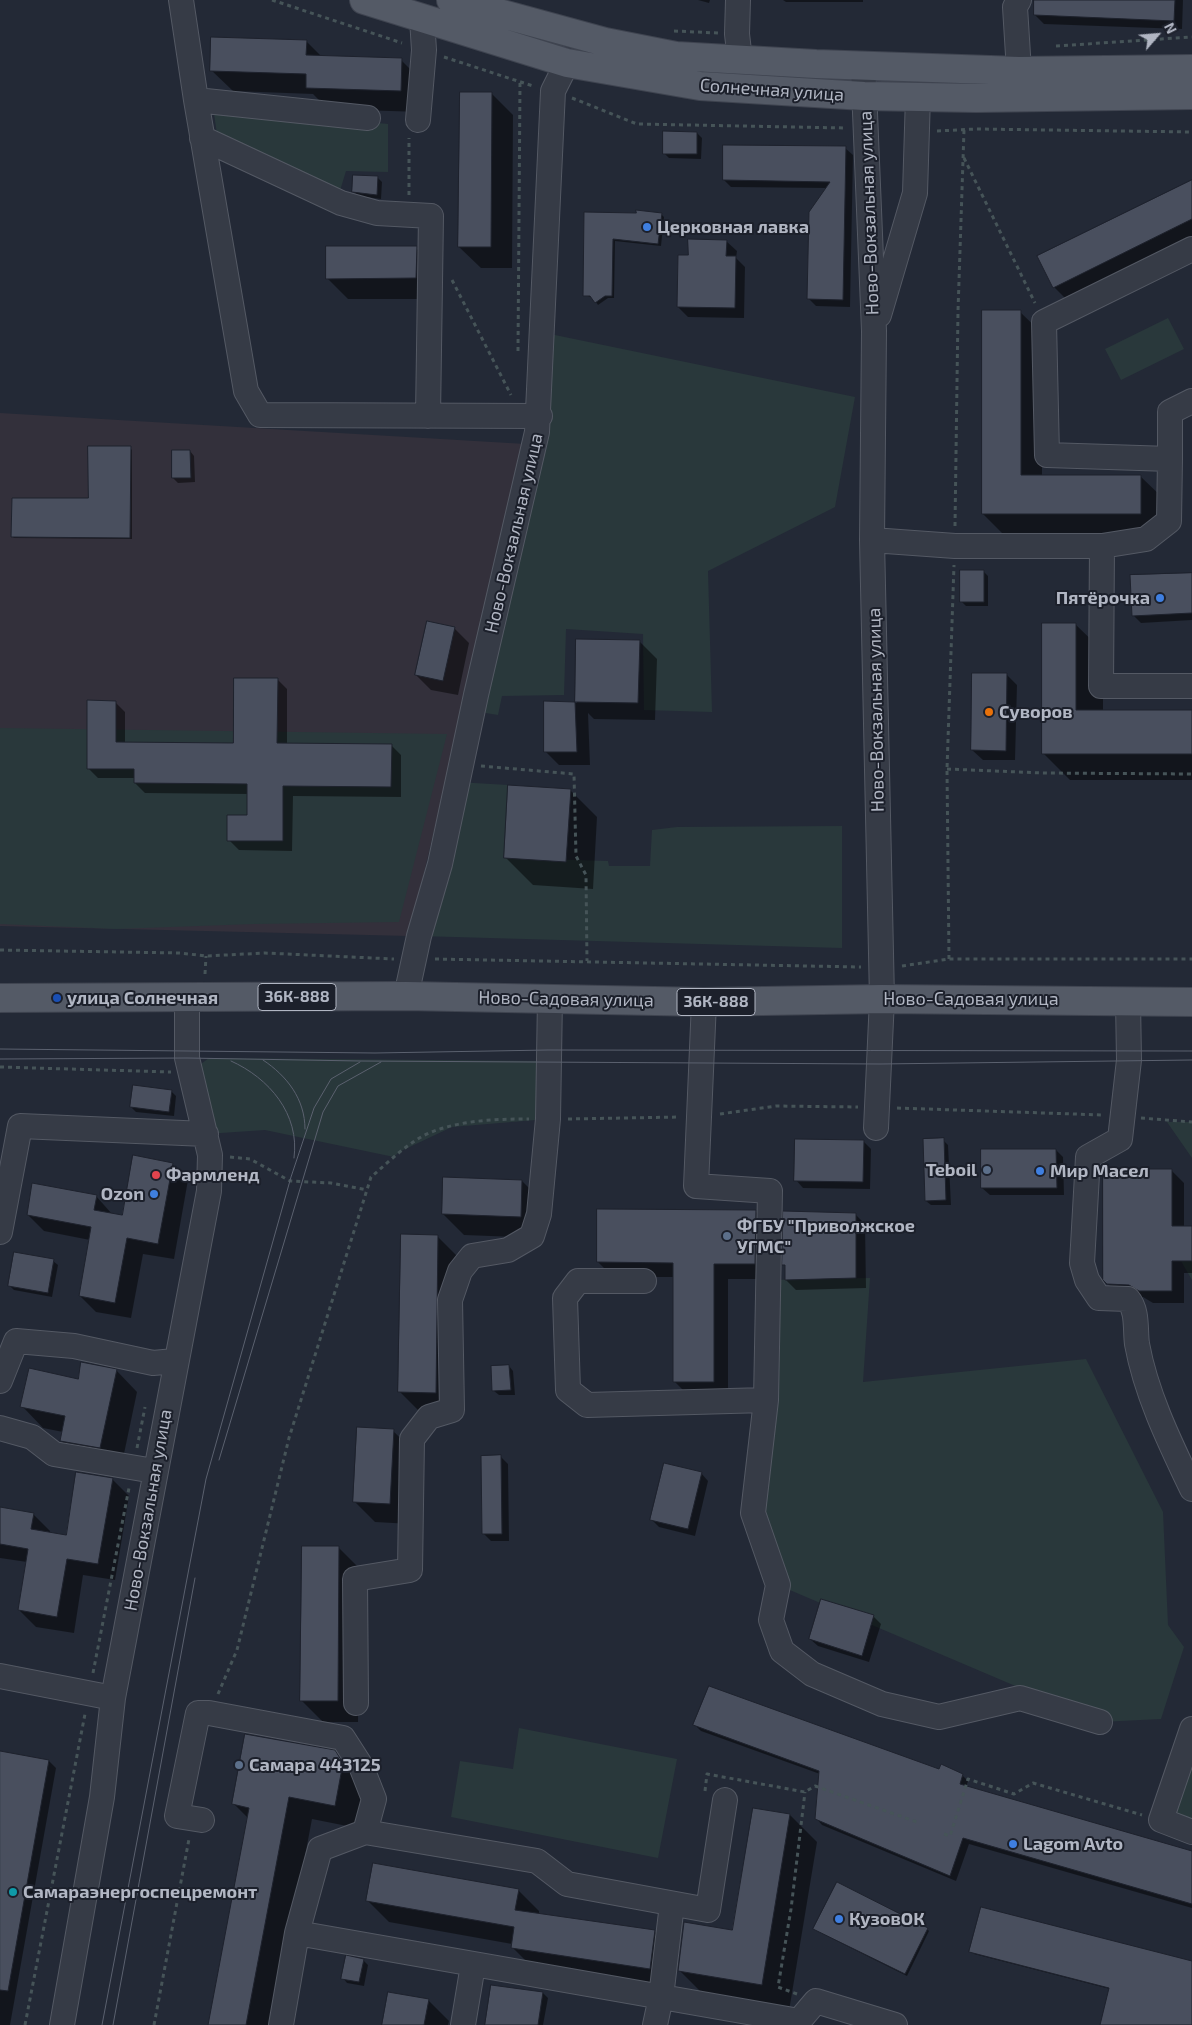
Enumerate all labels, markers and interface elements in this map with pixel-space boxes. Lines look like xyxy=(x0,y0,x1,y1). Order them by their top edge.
north arrow xyxy=(1132,10,1182,60)
text: N xyxy=(1161,20,1181,36)
street label: Солнечная улица xyxy=(699,74,845,106)
street label: Ново-Вокзальная улица xyxy=(855,110,883,316)
place label: Церковная лавка xyxy=(657,216,809,238)
marker: Церковная лавка xyxy=(641,221,653,233)
street label: Ново-Вокзальная улица xyxy=(480,431,548,635)
place label: Пятёрочка xyxy=(1056,587,1150,609)
marker: Пятёрочка xyxy=(1154,592,1166,604)
street label: Ново-Вокзальная улица xyxy=(863,608,889,812)
place label: Суворов xyxy=(999,701,1073,723)
marker: Суворов xyxy=(983,706,995,718)
road number: 36К-888 xyxy=(258,984,336,1010)
place label: улица Солнечная xyxy=(67,987,218,1009)
street label: Ново-Садовая улица xyxy=(478,987,654,1011)
street label: Ново-Садовая улица xyxy=(883,988,1059,1010)
road number: 36К-888 xyxy=(677,989,755,1016)
marker: улица Солнечная xyxy=(51,992,63,1004)
place label: Teboil xyxy=(926,1159,977,1181)
place label: Мир Масел xyxy=(1050,1160,1149,1182)
place label: Фармленд xyxy=(166,1164,260,1186)
marker: Teboil xyxy=(981,1164,993,1176)
marker: Мир Масел xyxy=(1034,1165,1046,1177)
marker: Фармленд xyxy=(150,1169,162,1181)
place label: Ozon xyxy=(101,1183,144,1205)
marker: Ozon xyxy=(148,1188,160,1200)
place label: ФГБУ "Приволжское УГМС" xyxy=(737,1215,915,1258)
marker: ФГБУ "Приволжское УГМС" xyxy=(721,1230,733,1242)
street label: Ново-Вокзальная улица xyxy=(120,1407,176,1613)
place label: Самара 443125 xyxy=(249,1754,381,1776)
marker: Самара 443125 xyxy=(233,1759,245,1771)
place label: Lagom Avto xyxy=(1023,1833,1123,1855)
marker: Lagom Avto xyxy=(1007,1838,1019,1850)
place label: Самараэнергоспецремонт xyxy=(23,1881,257,1903)
marker: Самараэнергоспецремонт xyxy=(7,1886,19,1898)
place label: КузовОК xyxy=(849,1908,925,1930)
marker: КузовОК xyxy=(833,1913,845,1925)

